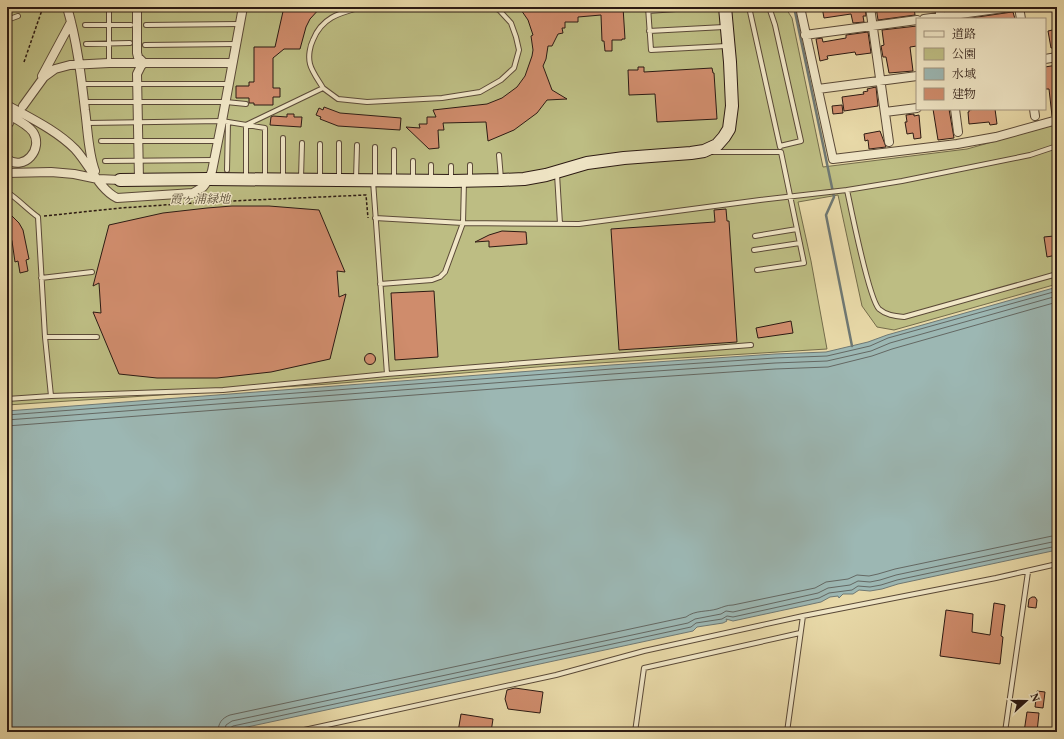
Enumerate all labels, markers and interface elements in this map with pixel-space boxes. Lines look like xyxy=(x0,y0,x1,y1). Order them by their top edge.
legend xyxy=(916,18,1046,110)
text: 道路 xyxy=(952,27,976,43)
text: 公園 xyxy=(952,47,976,63)
text: 水域 xyxy=(952,67,976,83)
text: 建物 xyxy=(952,87,976,103)
park label: 霞ヶ浦緑地 xyxy=(170,192,232,208)
north arrow xyxy=(1006,681,1046,721)
text: N xyxy=(1026,692,1042,704)

